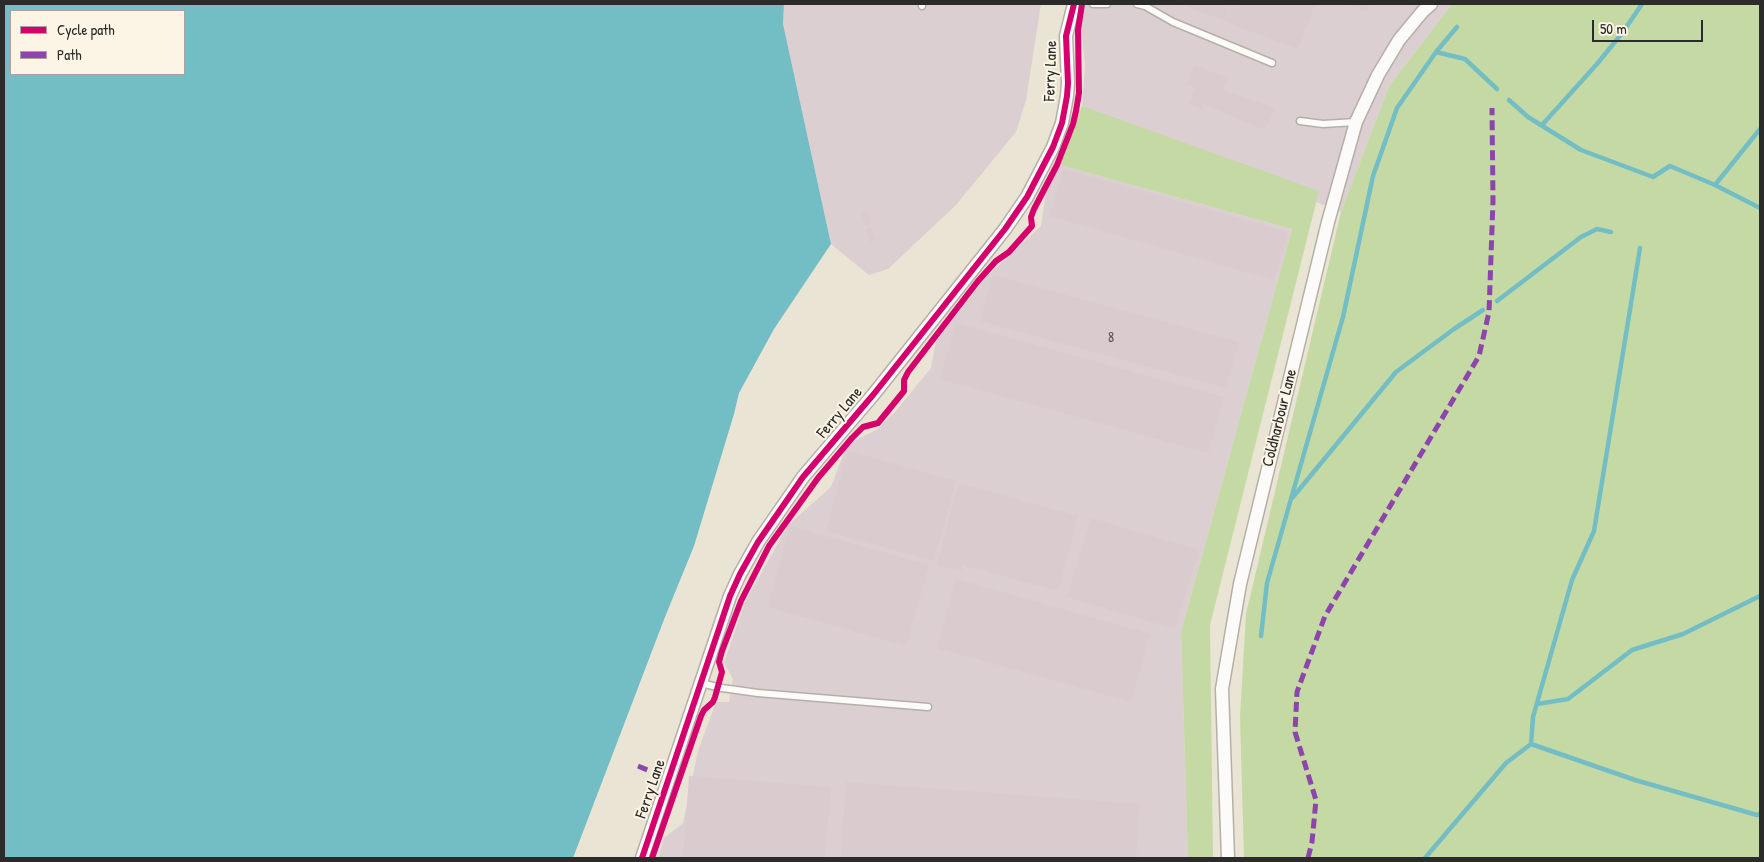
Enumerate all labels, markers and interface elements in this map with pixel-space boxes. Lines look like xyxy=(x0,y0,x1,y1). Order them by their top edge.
legend xyxy=(10,10,185,75)
scale bar xyxy=(1594,10,1705,42)
text: 50 m xyxy=(1600,18,1627,39)
text: Cycle path xyxy=(57,19,115,40)
street label: Ferry Lane xyxy=(1040,40,1062,102)
text: Path xyxy=(57,44,82,65)
house number: 8 xyxy=(1108,330,1114,346)
street label: Coldharbour Lane xyxy=(1259,367,1301,469)
street label: Ferry Lane xyxy=(813,383,867,443)
street label: Ferry Lane xyxy=(632,757,670,821)

